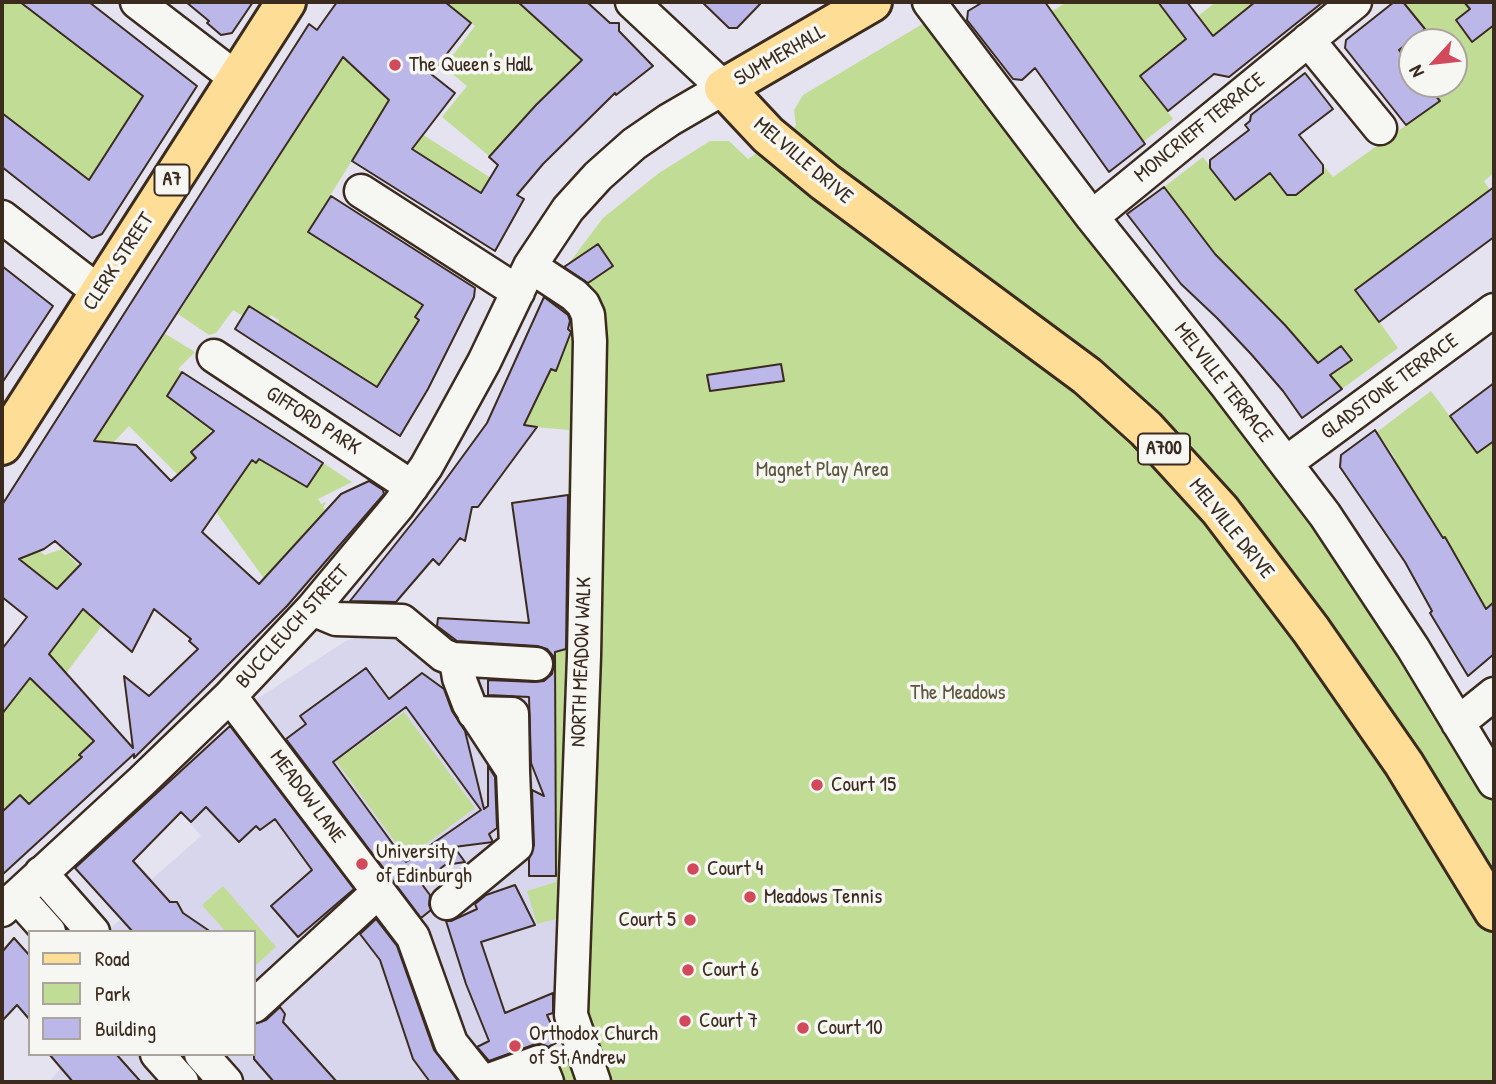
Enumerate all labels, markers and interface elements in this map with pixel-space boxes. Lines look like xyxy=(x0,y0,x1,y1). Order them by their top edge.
street label: SUMMERHALL xyxy=(730,20,830,92)
north arrow xyxy=(1398,28,1468,98)
place label: The Queen's Hall xyxy=(409,52,533,78)
marker: The Queen's Hall xyxy=(387,57,403,73)
text: N xyxy=(1402,61,1430,82)
street label: MONCRIEFF TERRACE xyxy=(1130,68,1270,188)
street label: MELVILLE DRIVE xyxy=(748,112,858,210)
road number: A7 xyxy=(154,164,190,196)
street label: CLERK STREET xyxy=(78,208,160,316)
street label: MELVILLE TERRACE xyxy=(1168,318,1278,448)
street label: GLADSTONE TERRACE xyxy=(1316,329,1464,445)
street label: GIFFORD PARK xyxy=(261,381,365,461)
road number: A700 xyxy=(1138,433,1190,464)
park label: Magnet Play Area xyxy=(756,457,888,483)
street label: MELVILLE DRIVE xyxy=(1183,474,1279,584)
street label: BUCCLEUCH STREET xyxy=(231,560,355,694)
street label: NORTH MEADOW WALK xyxy=(566,576,598,748)
park label: The Meadows xyxy=(910,680,1006,706)
street label: MEADOW LANE xyxy=(264,746,350,848)
place label: Court 15 xyxy=(831,772,896,798)
marker: Court 15 xyxy=(809,777,825,793)
place label: University of Edinburgh xyxy=(376,839,472,889)
marker: University of Edinburgh xyxy=(354,856,370,872)
place label: Court 4 xyxy=(707,856,763,882)
marker: Court 4 xyxy=(685,861,701,877)
place label: Meadows Tennis xyxy=(764,884,882,910)
marker: Meadows Tennis xyxy=(742,889,758,905)
place label: Court 5 xyxy=(619,907,676,933)
marker: Court 5 xyxy=(682,912,698,928)
legend xyxy=(28,930,256,1056)
text: Road xyxy=(95,944,129,973)
place label: Court 6 xyxy=(702,957,759,983)
marker: Court 6 xyxy=(680,962,696,978)
text: Park xyxy=(95,979,130,1008)
place label: Court 7 xyxy=(699,1008,758,1034)
marker: Court 7 xyxy=(677,1013,693,1029)
text: Building xyxy=(95,1014,156,1043)
place label: Court 10 xyxy=(817,1015,883,1041)
marker: Court 10 xyxy=(795,1020,811,1036)
place label: Orthodox Church of St Andrew xyxy=(529,1021,658,1071)
marker: Orthodox Church of St Andrew xyxy=(507,1038,523,1054)

